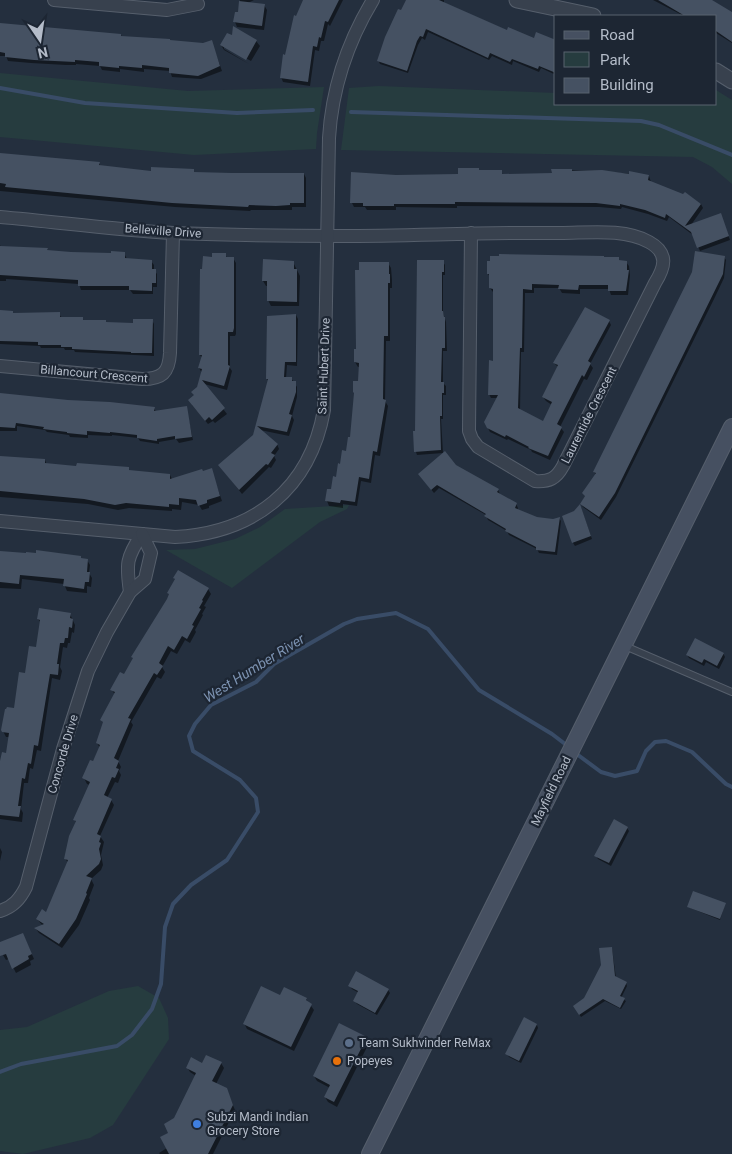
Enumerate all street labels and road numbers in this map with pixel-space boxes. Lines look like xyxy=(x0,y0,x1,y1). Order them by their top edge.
street label: Belleville Drive xyxy=(124,221,202,241)
street label: Saint Hubert Drive xyxy=(315,317,333,415)
street label: Billancourt Crescent xyxy=(40,362,148,386)
street label: Laurentide Crescent xyxy=(558,364,620,466)
street label: Concorde Drive xyxy=(45,713,81,795)
street label: Mayfield Road xyxy=(528,754,574,828)

